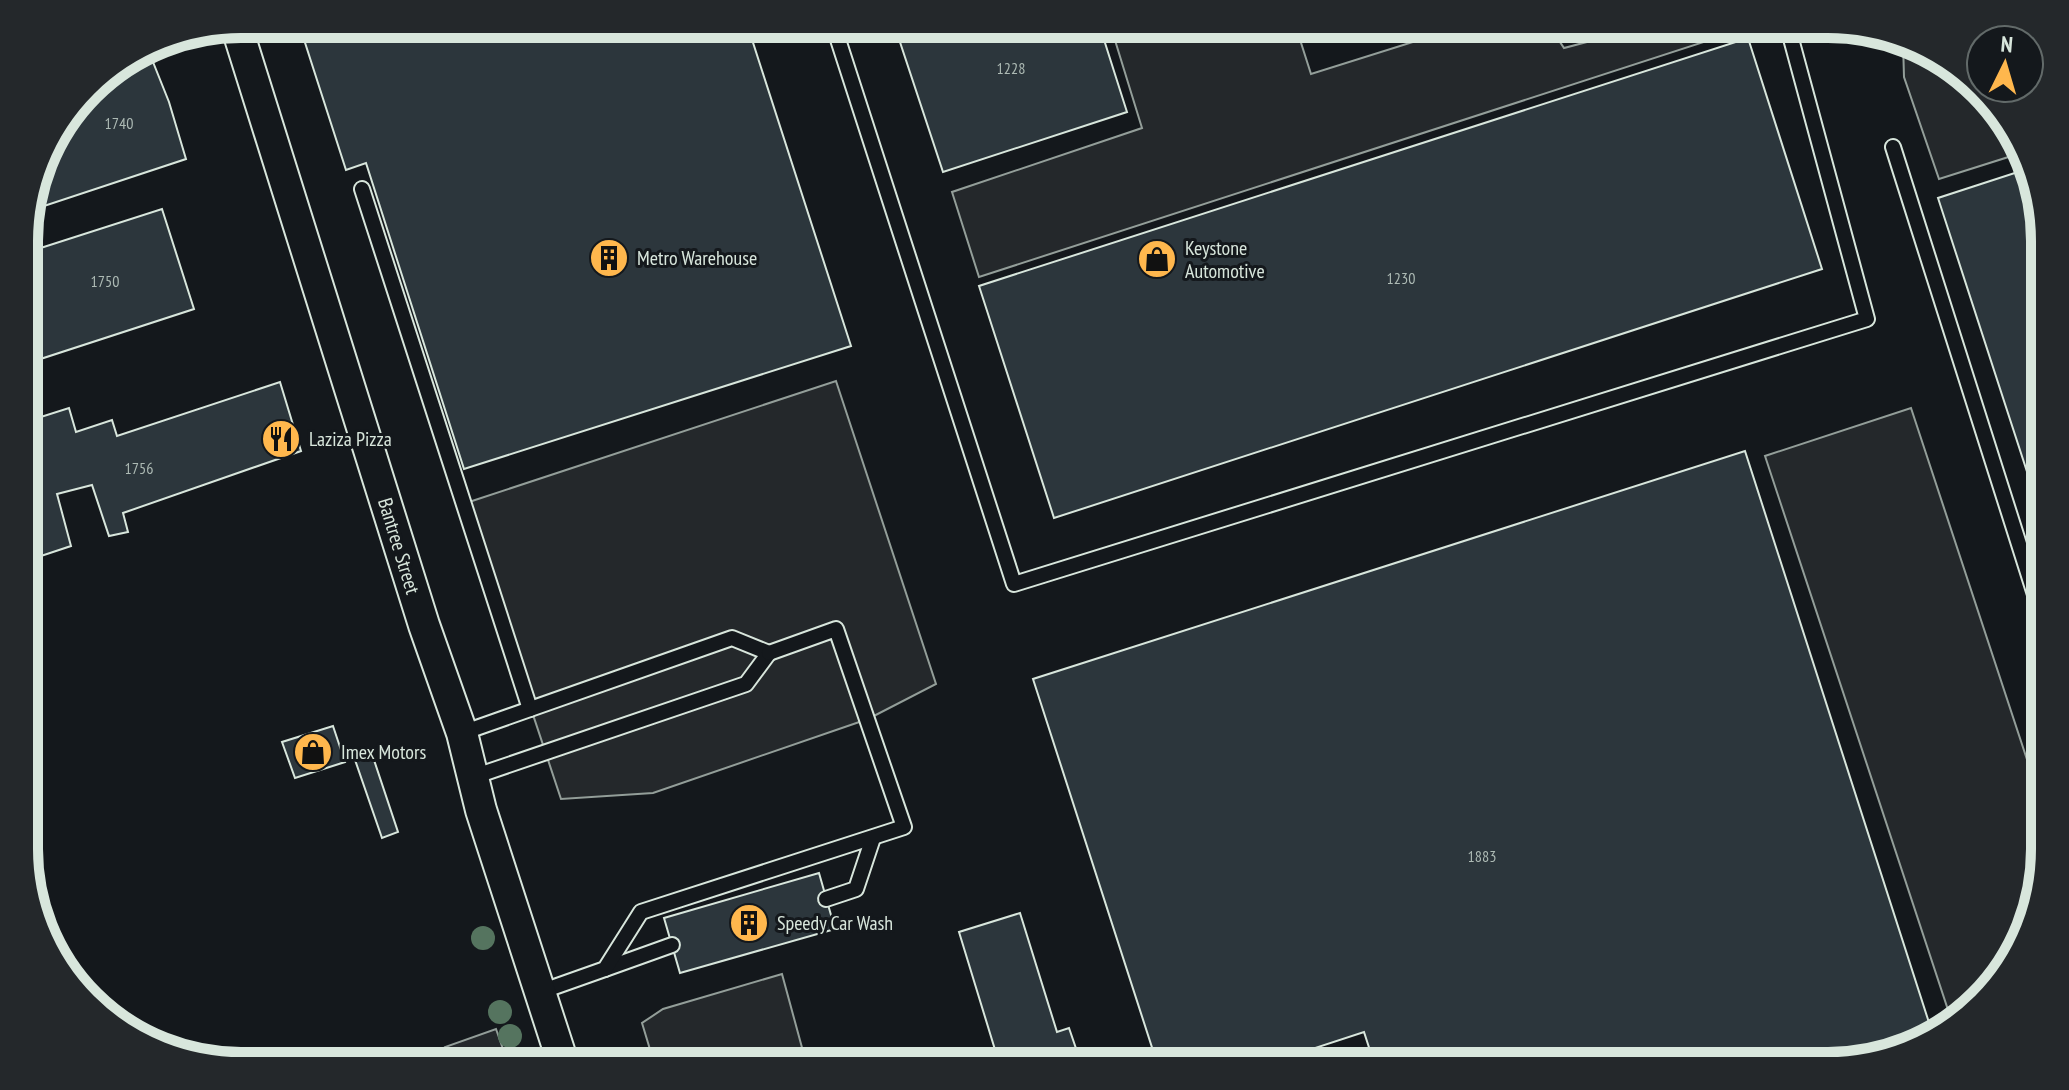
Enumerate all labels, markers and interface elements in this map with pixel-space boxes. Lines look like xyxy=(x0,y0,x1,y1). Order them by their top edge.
north arrow xyxy=(1965,24,2045,104)
text: N xyxy=(2000,30,2014,59)
house number: 1228 xyxy=(997,58,1025,78)
house number: 1740 xyxy=(105,113,133,133)
place label: Keystone Automotive xyxy=(1185,235,1265,284)
building icon: Metro Warehouse xyxy=(588,237,630,279)
shop icon: Keystone Automotive xyxy=(1136,238,1178,280)
place label: Metro Warehouse xyxy=(637,245,757,271)
house number: 1230 xyxy=(1387,268,1415,288)
house number: 1750 xyxy=(91,271,119,291)
restaurant icon: Laziza Pizza xyxy=(260,418,302,460)
place label: Laziza Pizza xyxy=(309,426,392,452)
house number: 1756 xyxy=(125,458,153,478)
street label: Bantree Street xyxy=(372,495,426,598)
shop icon: Imex Motors xyxy=(292,731,334,773)
place label: Imex Motors xyxy=(341,739,426,765)
house number: 1883 xyxy=(1468,846,1496,866)
building icon: Speedy Car Wash xyxy=(728,902,770,944)
place label: Speedy Car Wash xyxy=(777,910,893,936)

